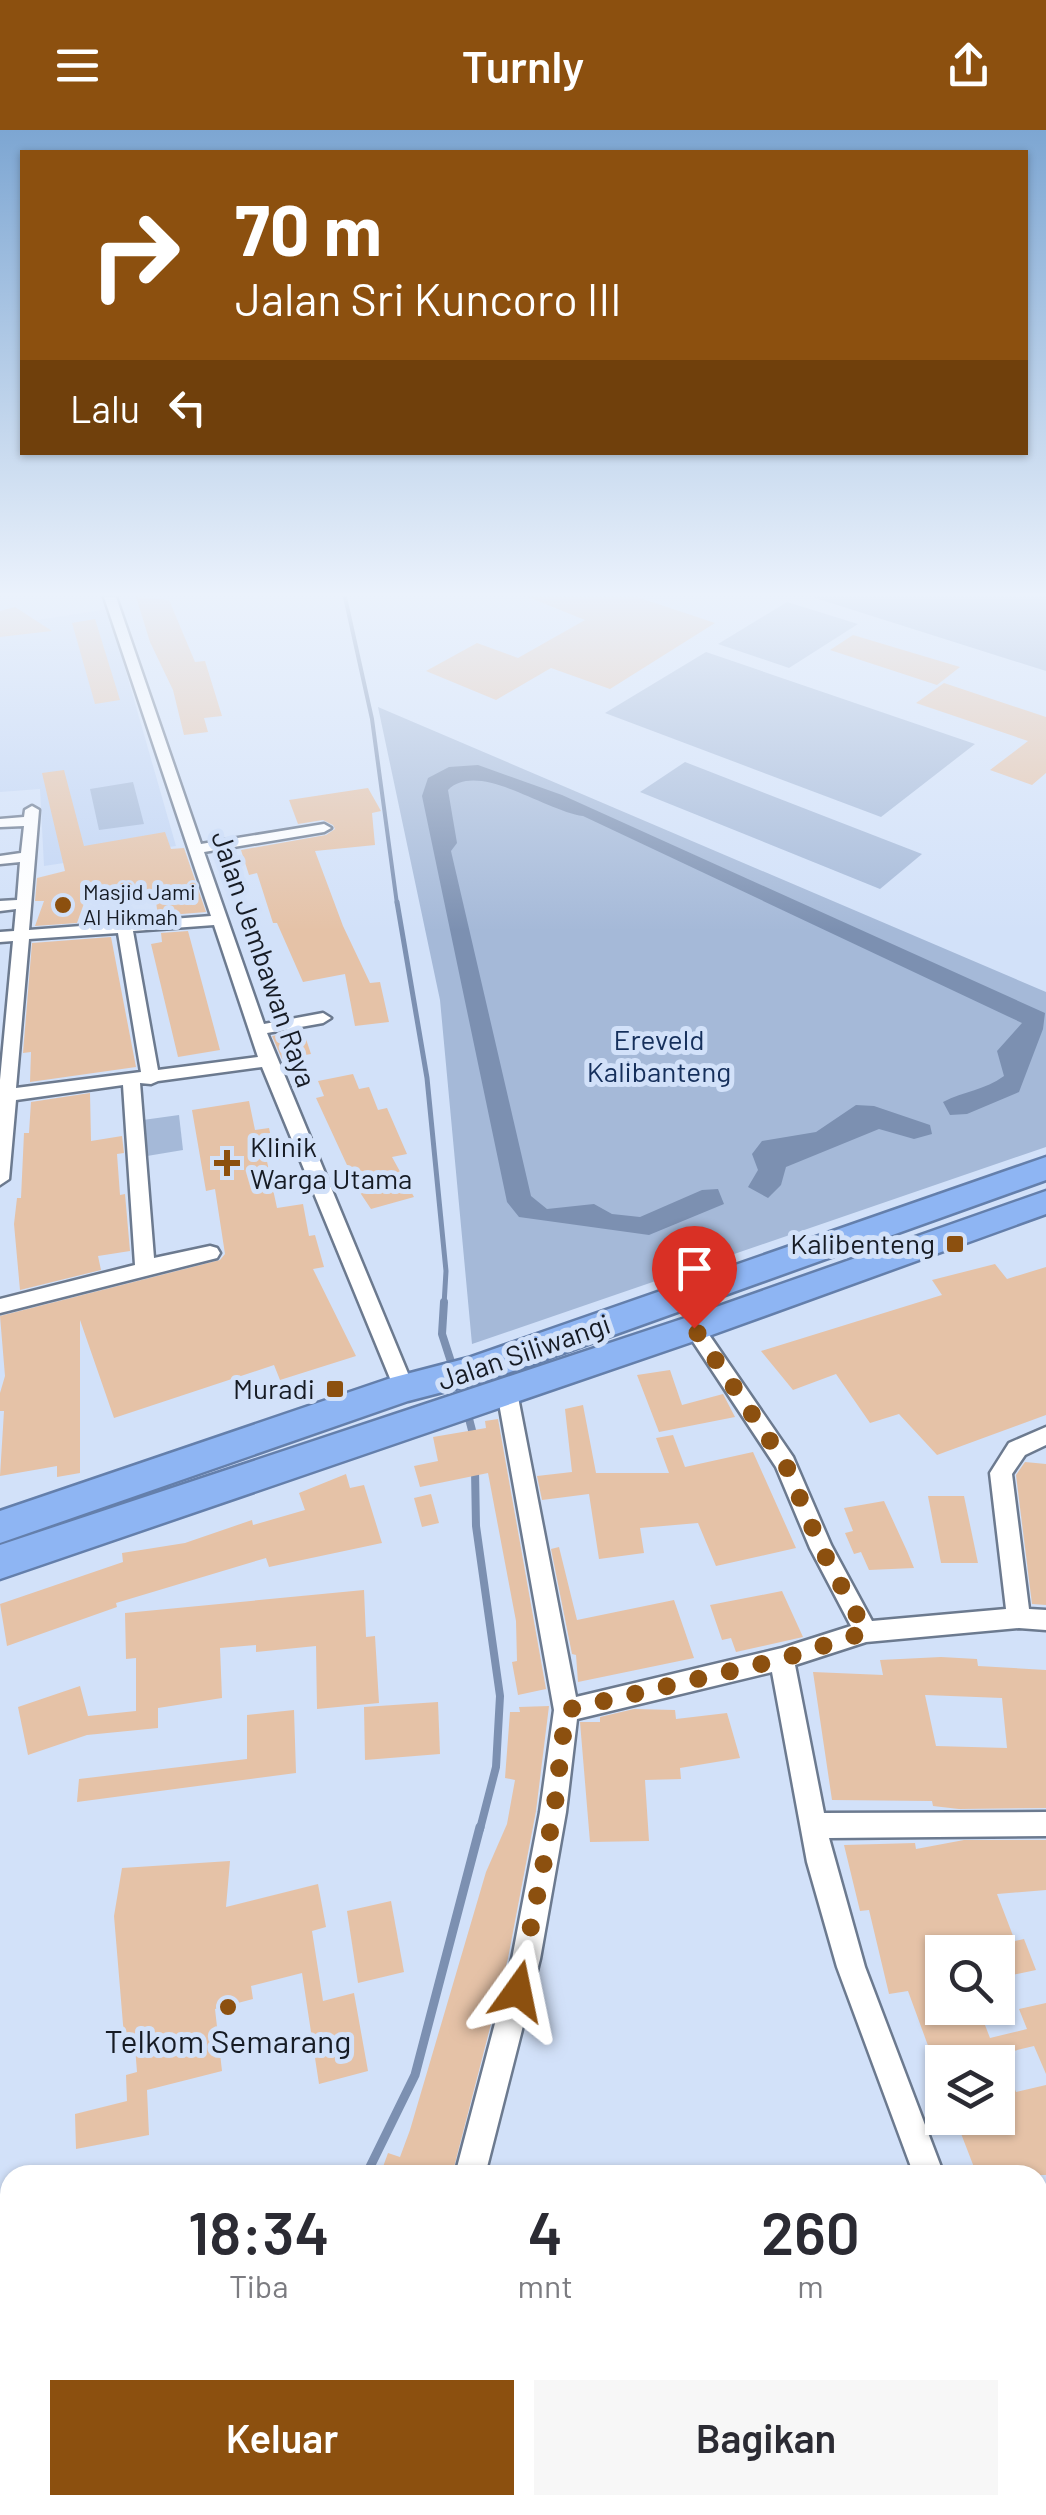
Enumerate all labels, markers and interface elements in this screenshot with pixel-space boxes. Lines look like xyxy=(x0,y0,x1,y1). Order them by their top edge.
icon: menu xyxy=(50,38,105,93)
text: Turnly xyxy=(462,38,584,92)
icon: share xyxy=(941,38,996,93)
text: 70 m xyxy=(235,186,382,270)
icon: right xyxy=(70,190,200,320)
text: Jalan Sri Kuncoro III xyxy=(235,271,622,325)
icon: left xyxy=(160,380,215,435)
text: Lalu xyxy=(70,385,140,431)
street label: Jalan Jembawan Raya xyxy=(205,826,325,1091)
place label: Masjid Jami Al Hikmah xyxy=(83,878,196,929)
marker: Masjid Jami Al Hikmah xyxy=(52,894,74,916)
park label: Ereveld Kalibanteng xyxy=(587,1022,731,1088)
place label: Klinik Warga Utama xyxy=(250,1129,412,1195)
marker: Klinik Warga Utama xyxy=(214,1150,240,1176)
pin xyxy=(652,1226,737,1329)
place label: Kalibenteng xyxy=(790,1226,935,1260)
marker: Kalibenteng xyxy=(944,1233,966,1255)
icon: arrive xyxy=(667,1241,722,1296)
street label: Jalan Siliwangi xyxy=(433,1306,614,1396)
place label: Muradi xyxy=(233,1371,315,1405)
marker: Muradi xyxy=(324,1378,346,1400)
map controls xyxy=(925,1935,1015,2135)
button: search xyxy=(925,1935,1015,2025)
position arrow xyxy=(466,1939,570,2043)
marker: Telkom Semarang xyxy=(217,1996,239,2018)
place label: Telkom Semarang xyxy=(104,2021,352,2059)
button: layers xyxy=(925,2045,1015,2135)
text: 18:34 xyxy=(188,2195,330,2267)
text: 4 xyxy=(528,2195,563,2267)
text: 260 xyxy=(761,2195,860,2267)
text: Tiba xyxy=(229,2266,289,2304)
text: mnt xyxy=(518,2266,573,2304)
text: m xyxy=(797,2266,824,2304)
button: Keluar xyxy=(50,2380,514,2495)
button: Bagikan xyxy=(534,2380,998,2495)

